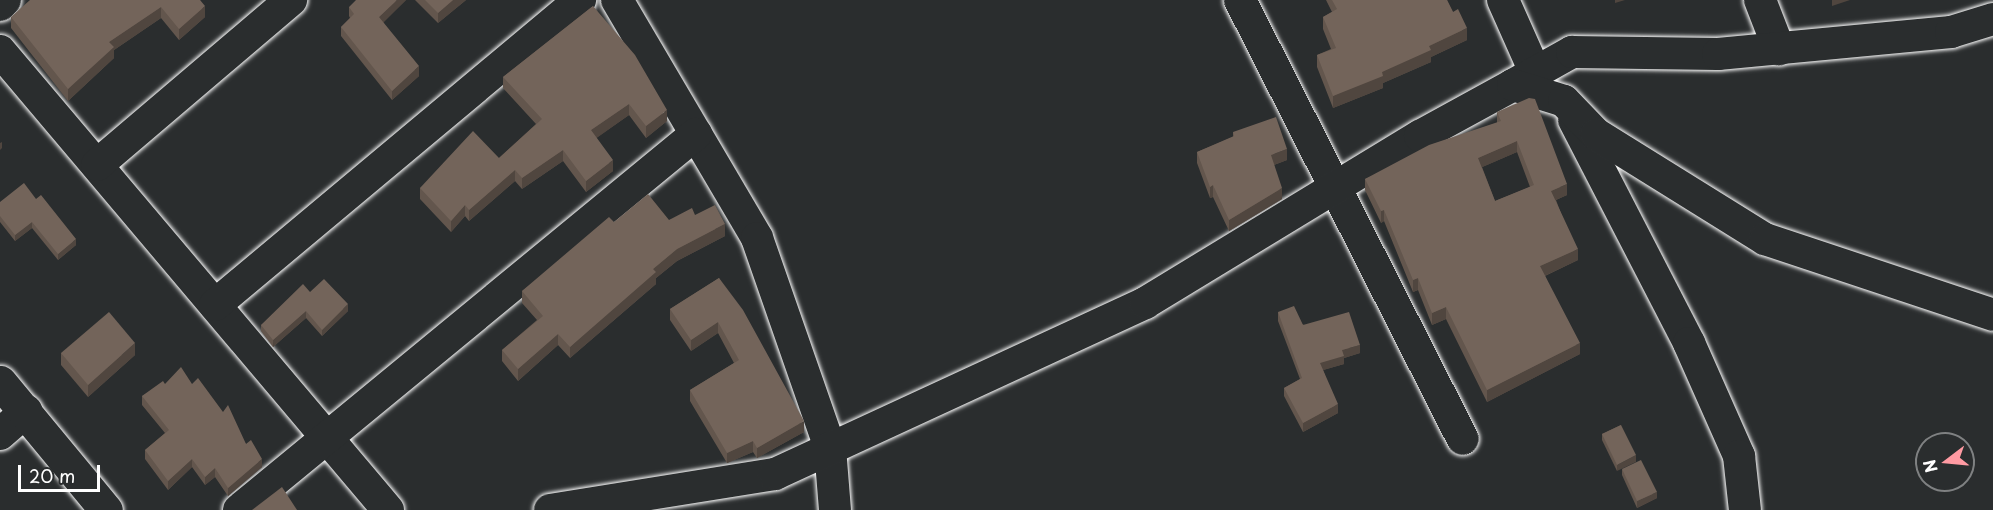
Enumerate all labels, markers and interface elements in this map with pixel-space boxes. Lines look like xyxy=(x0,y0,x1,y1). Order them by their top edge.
north arrow xyxy=(1915,432,1975,492)
scale bar xyxy=(21,453,104,491)
text: N xyxy=(1916,457,1943,476)
text: 20 m xyxy=(29,462,75,489)

